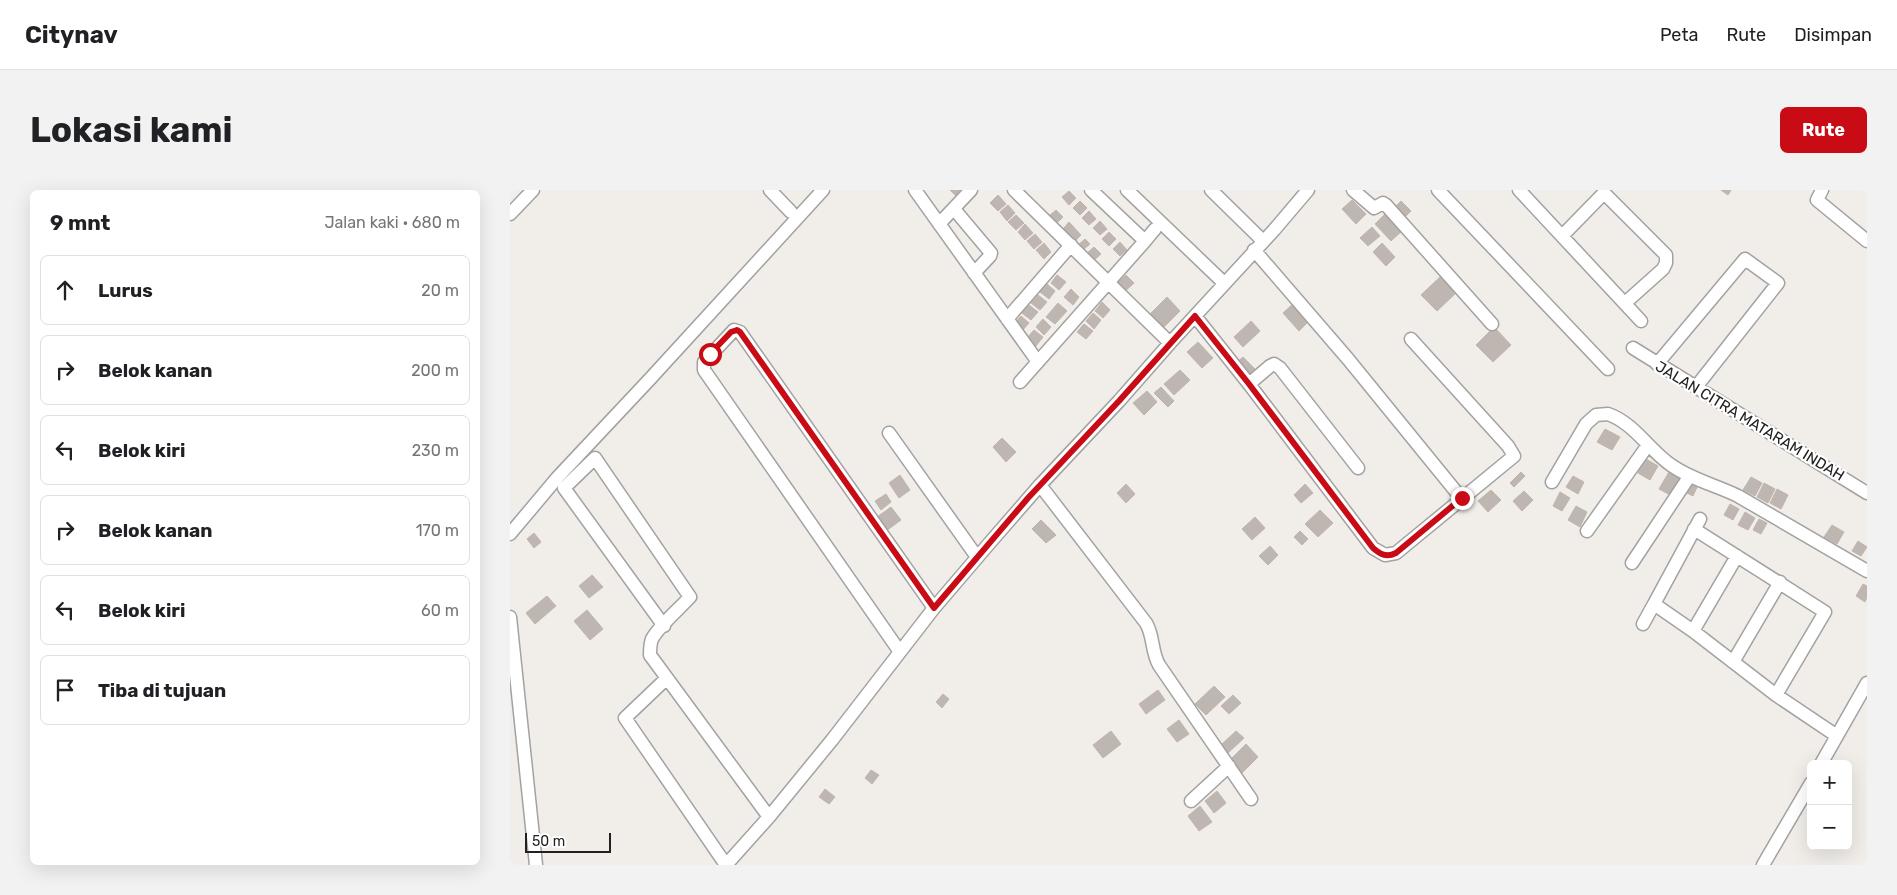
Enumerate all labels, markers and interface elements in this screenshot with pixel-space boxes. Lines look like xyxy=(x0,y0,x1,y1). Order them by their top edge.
text: Citynav xyxy=(25,21,118,49)
text: Peta xyxy=(1660,24,1698,46)
text: Rute xyxy=(1726,24,1766,46)
text: Disimpan xyxy=(1794,24,1872,46)
button: Rute xyxy=(1780,107,1867,153)
text: Lokasi kami xyxy=(30,109,233,151)
text: 9 mnt xyxy=(50,210,110,235)
text: Jalan kaki · 680 m xyxy=(324,213,460,232)
icon: ahead xyxy=(51,276,79,304)
text: Lurus xyxy=(98,279,153,302)
text: 20 m xyxy=(421,281,459,300)
route start xyxy=(699,343,722,366)
icon: right xyxy=(51,356,79,384)
street label: JALAN CITRA MATARAM INDAH xyxy=(1652,357,1848,485)
text: Belok kanan xyxy=(98,359,213,382)
text: 200 m xyxy=(411,361,459,380)
icon: left xyxy=(51,436,79,464)
text: Belok kiri xyxy=(98,439,185,462)
text: 230 m xyxy=(412,441,459,460)
route end xyxy=(1451,487,1474,510)
icon: right xyxy=(51,516,79,544)
text: Belok kanan xyxy=(98,519,213,542)
text: 170 m xyxy=(416,521,459,540)
icon: left xyxy=(51,596,79,624)
text: Belok kiri xyxy=(98,599,185,622)
text: 60 m xyxy=(421,601,459,620)
icon: arrive xyxy=(51,676,79,704)
text: Tiba di tujuan xyxy=(98,679,226,702)
map controls xyxy=(1807,760,1852,850)
button: + xyxy=(1807,760,1852,805)
button: − xyxy=(1807,805,1852,850)
scale bar xyxy=(525,830,611,853)
text: 50 m xyxy=(532,833,565,850)

